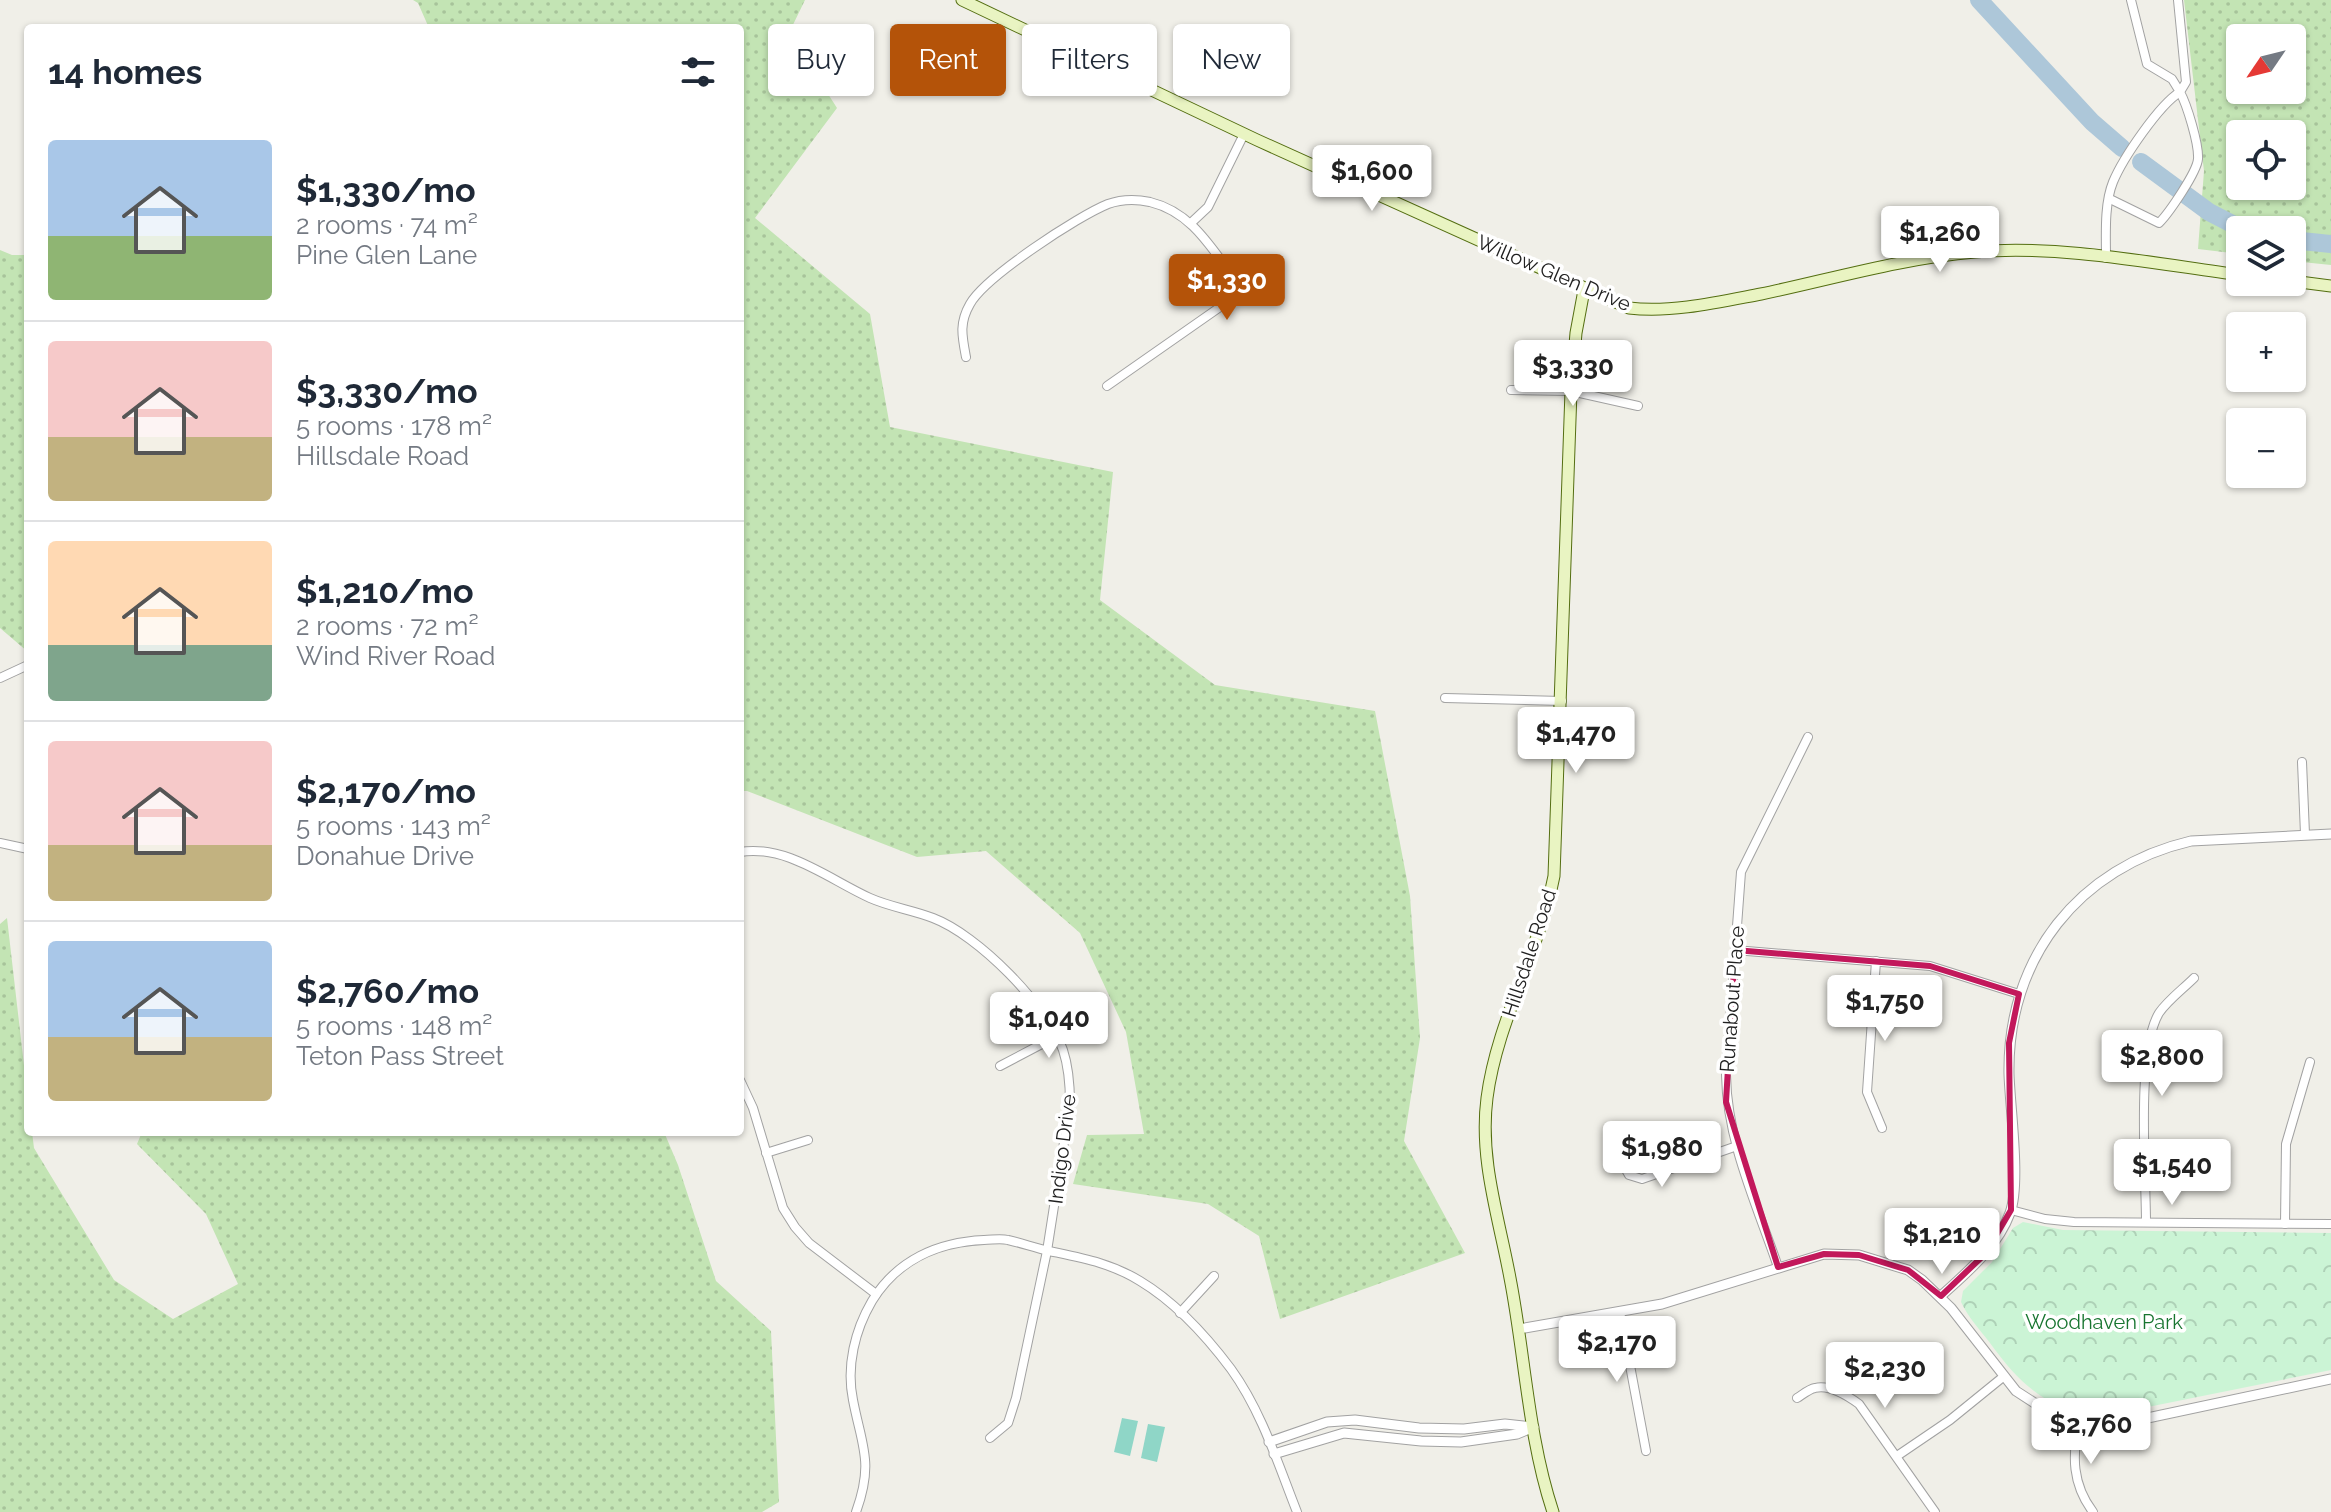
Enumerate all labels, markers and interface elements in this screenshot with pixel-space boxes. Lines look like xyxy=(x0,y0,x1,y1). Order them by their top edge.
chip: Buy xyxy=(768,24,874,96)
chip: Rent xyxy=(890,24,1006,96)
chip: Filters xyxy=(1022,24,1157,96)
chip: New xyxy=(1173,24,1290,96)
north arrow xyxy=(2226,24,2306,104)
map controls xyxy=(2226,24,2306,488)
icon: filters xyxy=(676,50,720,94)
text: 14 homes xyxy=(48,52,202,92)
button: locate xyxy=(2226,120,2306,200)
pin: $1,600 xyxy=(1307,145,1437,213)
text: $1,600 xyxy=(1330,156,1414,186)
text: $1,330/mo xyxy=(296,170,476,210)
icon: home xyxy=(112,172,208,268)
pin: $1,260 xyxy=(1875,206,2005,274)
text: 2 rooms · 74 m² xyxy=(296,210,478,240)
button: layers xyxy=(2226,216,2306,296)
text: $1,260 xyxy=(1899,217,1981,247)
street label: Willow Glen Drive xyxy=(1474,230,1635,316)
text: Pine Glen Lane xyxy=(296,240,477,270)
pin: $1,330 xyxy=(1162,254,1292,322)
text: $1,330 xyxy=(1187,265,1267,295)
button: + xyxy=(2226,312,2306,392)
pin: $3,330 xyxy=(1508,340,1638,408)
text: $3,330 xyxy=(1532,351,1614,381)
text: $3,330/mo xyxy=(296,371,478,411)
icon: home xyxy=(112,373,208,469)
button: − xyxy=(2226,408,2306,488)
text: 5 rooms · 178 m² xyxy=(296,411,492,441)
text: Hillsdale Road xyxy=(296,441,469,471)
text: $1,210/mo xyxy=(296,571,474,611)
icon: home xyxy=(112,573,208,669)
text: 2 rooms · 72 m² xyxy=(296,611,479,641)
text: Wind River Road xyxy=(296,641,496,671)
pin: $1,470 xyxy=(1511,707,1641,775)
text: $1,470 xyxy=(1536,718,1616,748)
text: $2,170/mo xyxy=(296,771,476,811)
icon: home xyxy=(112,773,208,869)
text: 5 rooms · 143 m² xyxy=(296,811,491,841)
text: Donahue Drive xyxy=(296,841,474,871)
street label: Hillsdale Road xyxy=(1497,886,1561,1020)
street label: Runabout Place xyxy=(1715,925,1749,1073)
text: $2,760/mo xyxy=(296,971,479,1011)
icon: home xyxy=(112,973,208,1069)
pin: $1,750 xyxy=(1820,975,1950,1043)
text: $1,750 xyxy=(1845,986,1925,1016)
pin: $1,040 xyxy=(984,992,1114,1060)
text: $1,040 xyxy=(1008,1003,1090,1033)
text: 5 rooms · 148 m² xyxy=(296,1011,492,1041)
pin: $2,800 xyxy=(2097,1030,2227,1098)
text: Teton Pass Street xyxy=(296,1041,504,1071)
text: $2,800 xyxy=(2120,1041,2204,1071)
street label: Indigo Drive xyxy=(1043,1092,1081,1205)
pin: $1,980 xyxy=(1597,1121,1727,1189)
text: $1,980 xyxy=(1621,1132,1703,1162)
pin: $1,540 xyxy=(2107,1139,2237,1207)
text: $1,540 xyxy=(2132,1150,2212,1180)
pin: $1,210 xyxy=(1877,1208,2007,1276)
text: $1,210 xyxy=(1903,1219,1981,1249)
park label: Woodhaven Park xyxy=(2025,1310,2183,1334)
pin: $2,170 xyxy=(1552,1316,1682,1384)
text: $2,170 xyxy=(1577,1327,1657,1357)
pin: $2,230 xyxy=(1820,1342,1950,1410)
text: $2,230 xyxy=(1844,1353,1926,1383)
pin: $2,760 xyxy=(2026,1398,2156,1466)
text: $2,760 xyxy=(2050,1409,2133,1439)

